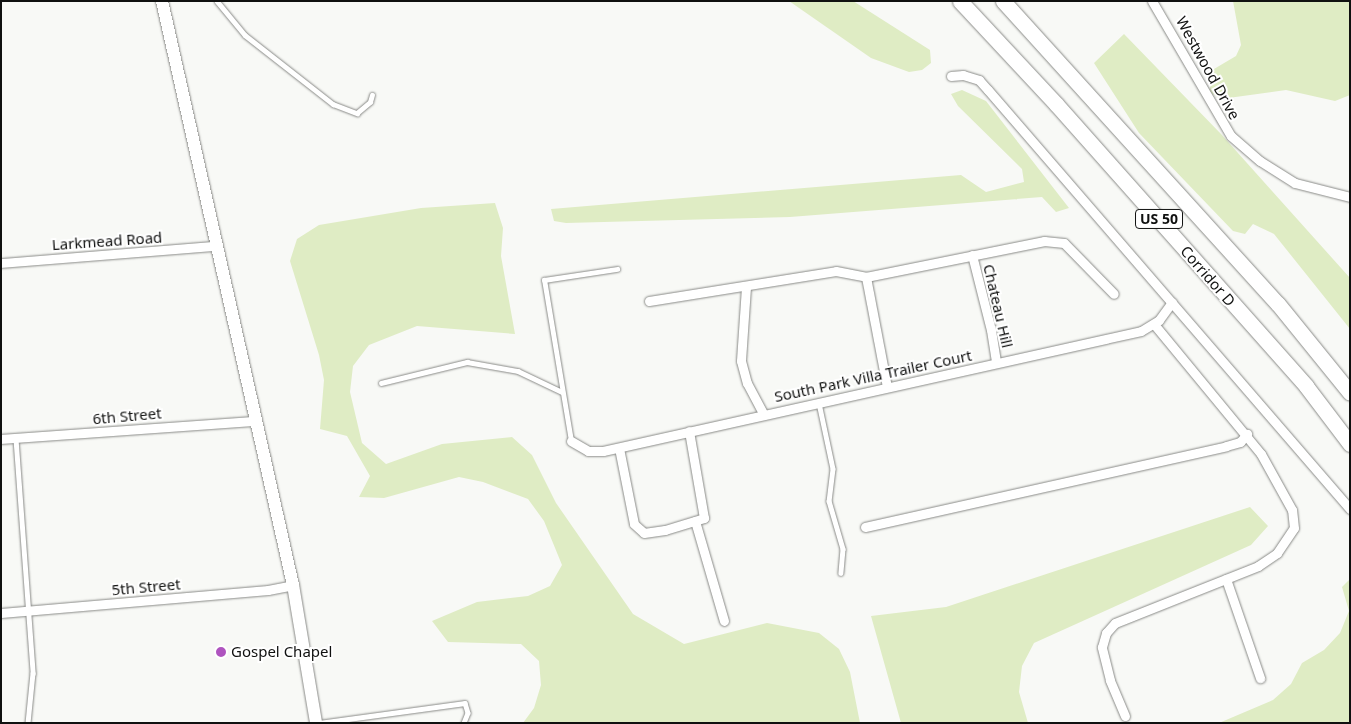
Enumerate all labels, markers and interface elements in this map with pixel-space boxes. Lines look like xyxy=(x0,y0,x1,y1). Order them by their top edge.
street label: Westwood Drive xyxy=(1172,13,1244,123)
road number: US 50 xyxy=(1134,208,1184,230)
street label: Larkmead Road xyxy=(51,228,163,254)
street label: Corridor D xyxy=(1177,242,1239,310)
street label: Chateau Hill xyxy=(980,262,1016,350)
street label: South Park Villa Trailer Court xyxy=(773,346,973,406)
street label: 6th Street xyxy=(92,404,162,428)
street label: 5th Street xyxy=(111,575,181,599)
place label: Gospel Chapel xyxy=(231,643,332,661)
marker: Gospel Chapel xyxy=(215,646,227,658)

